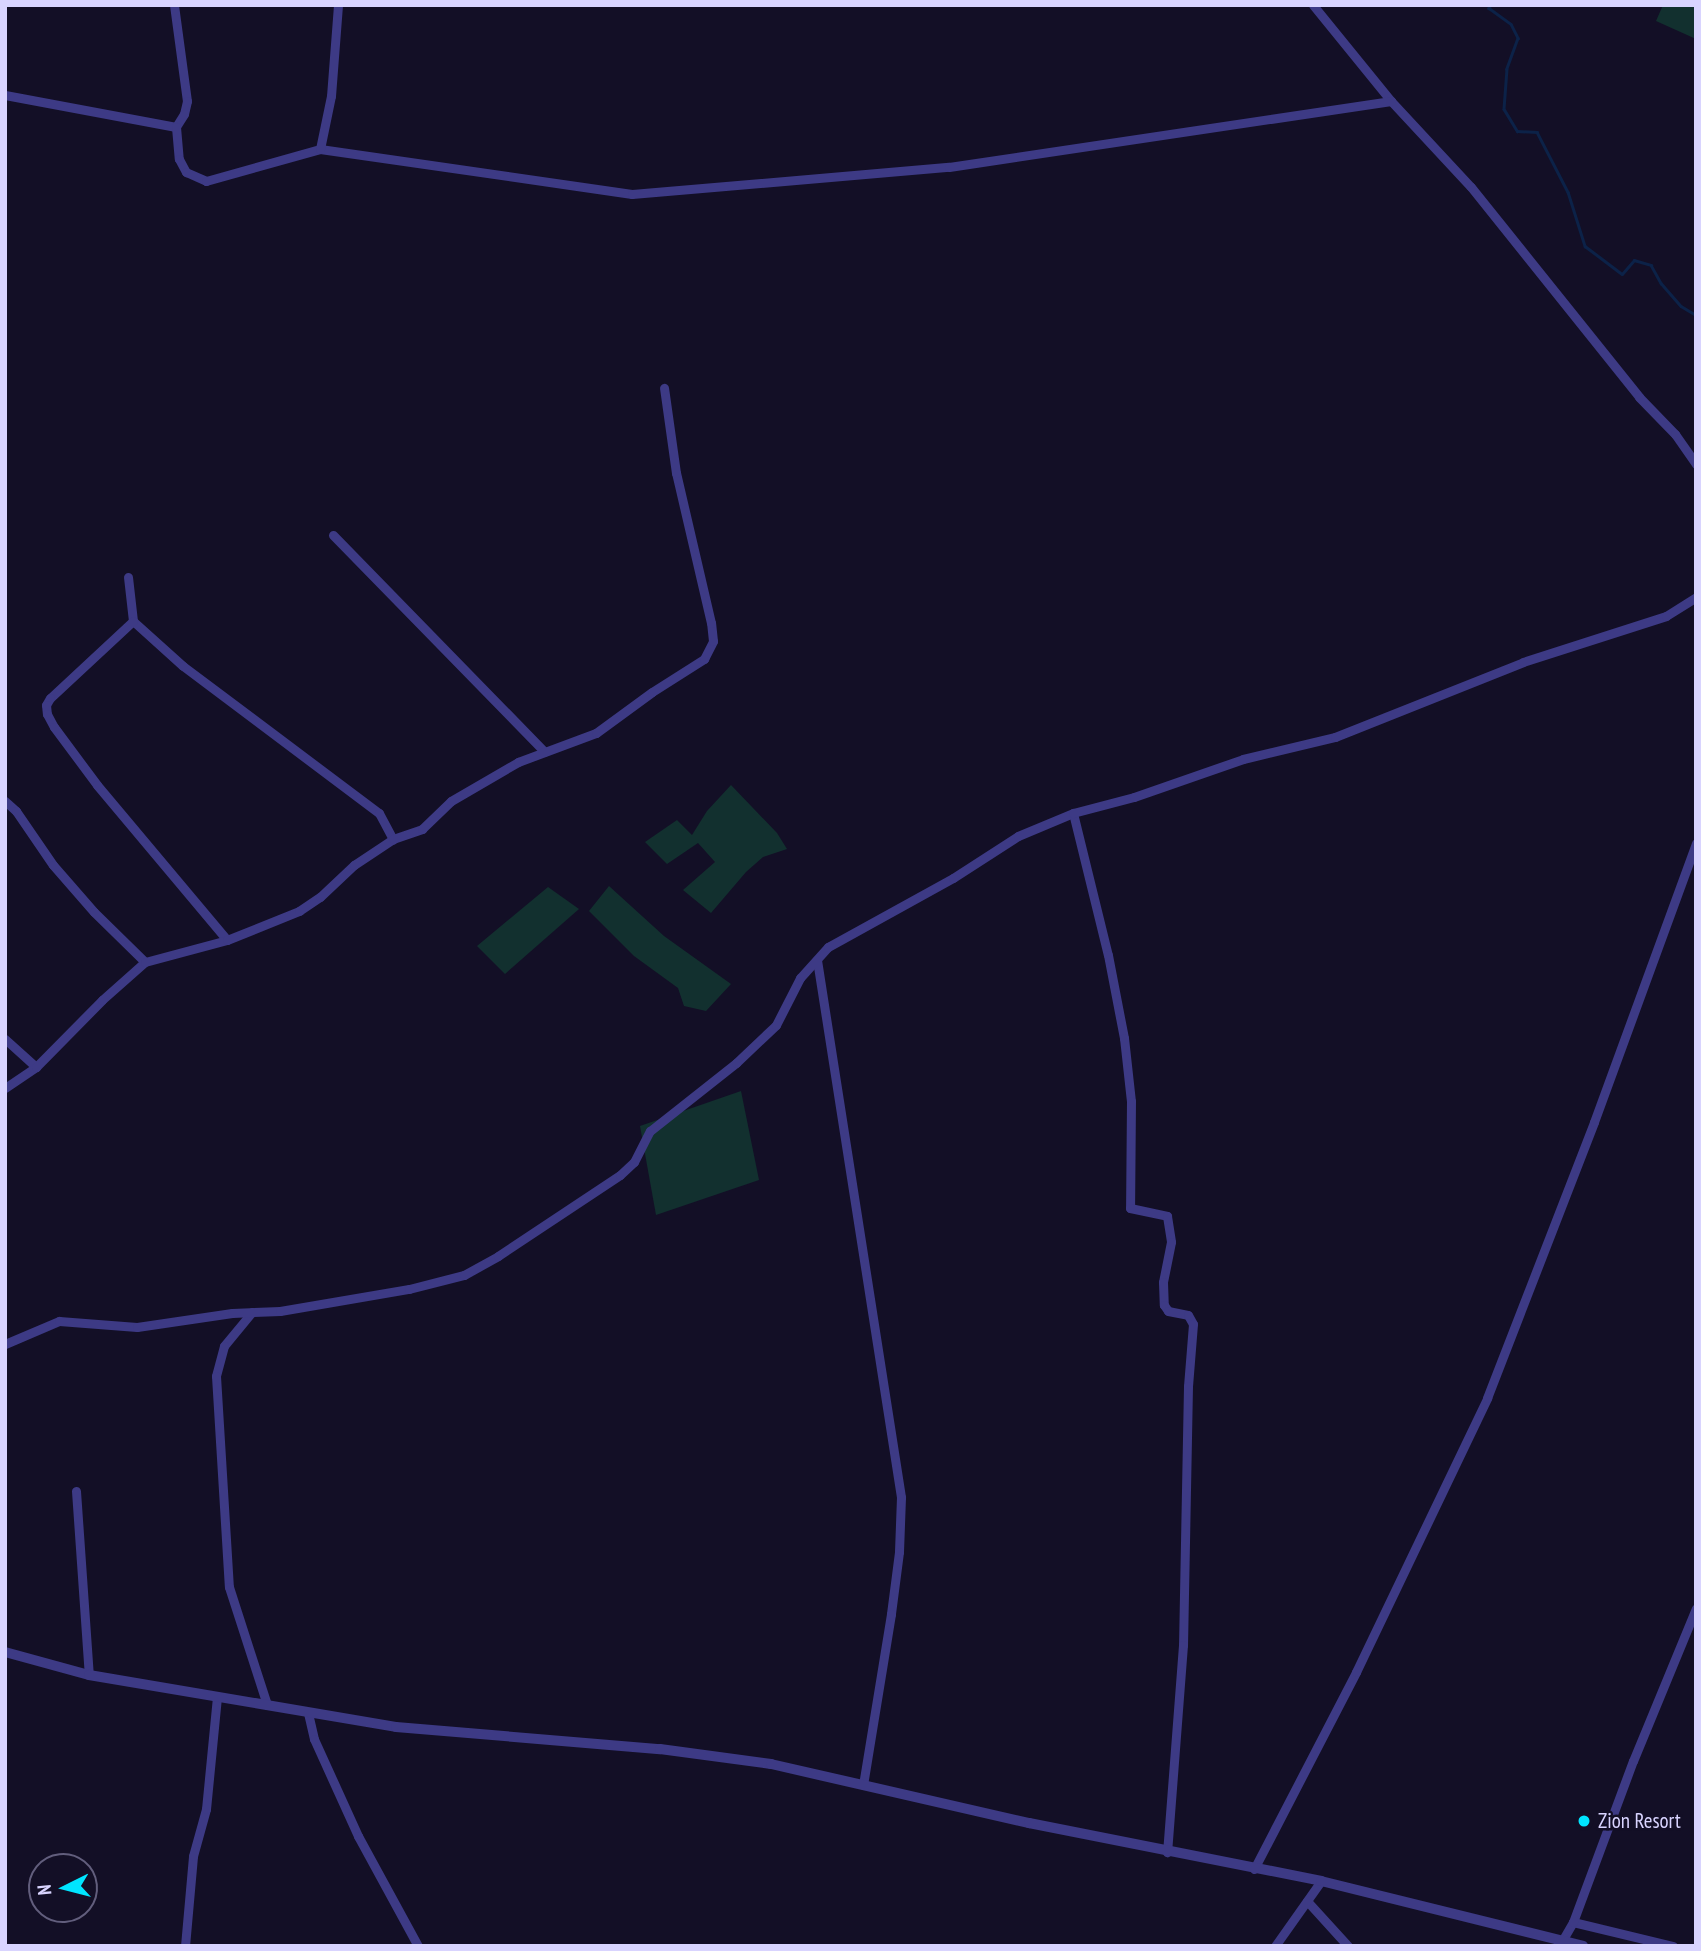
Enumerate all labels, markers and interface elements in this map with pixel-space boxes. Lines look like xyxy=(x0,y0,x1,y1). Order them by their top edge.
place label: Zion Resort xyxy=(1598,1808,1681,1834)
marker: Zion Resort xyxy=(1576,1813,1592,1829)
north arrow xyxy=(28,1853,98,1923)
text: N xyxy=(32,1884,57,1896)

